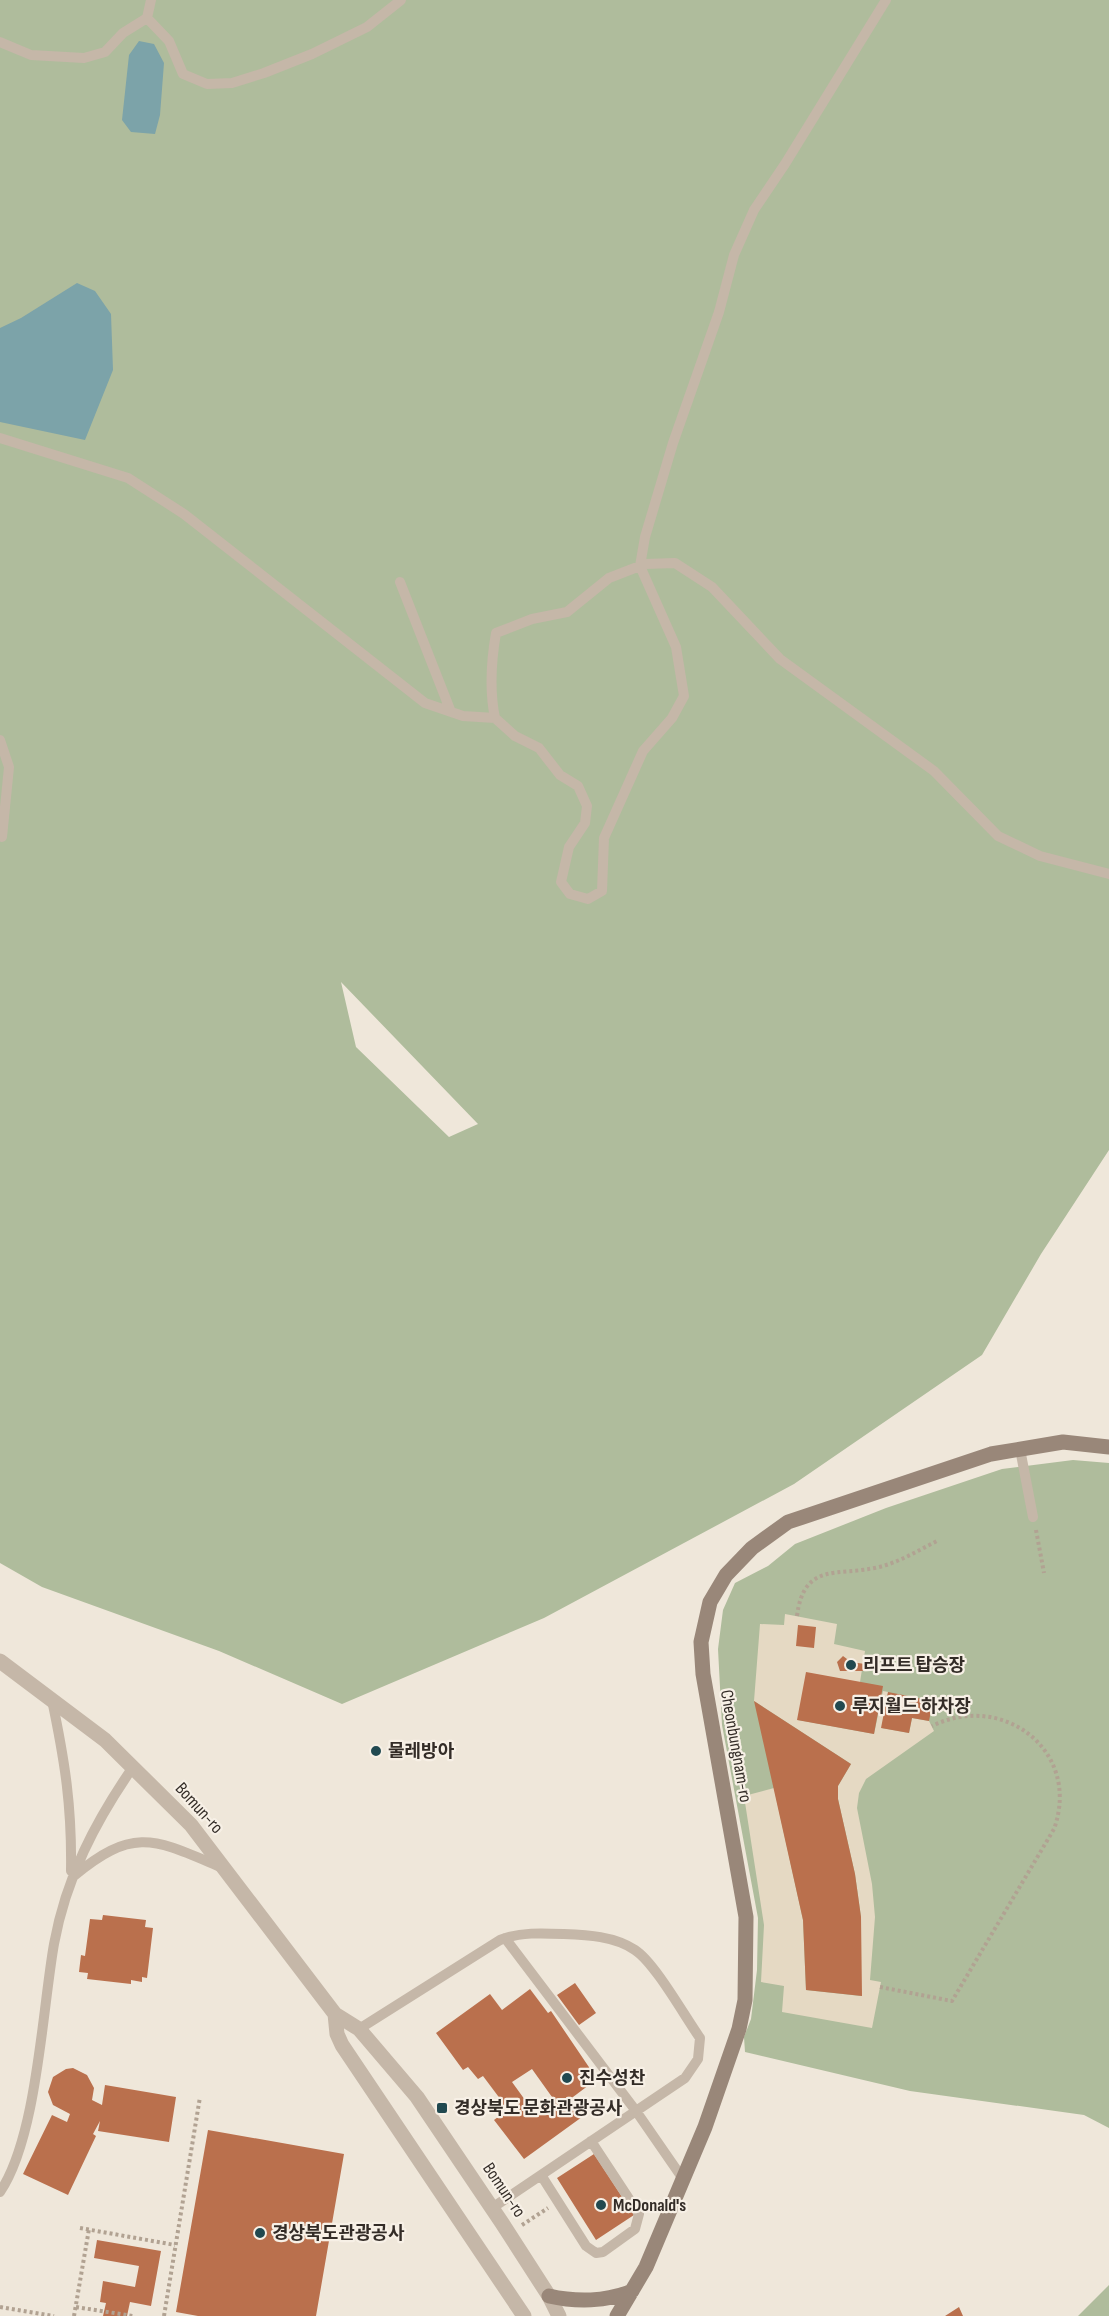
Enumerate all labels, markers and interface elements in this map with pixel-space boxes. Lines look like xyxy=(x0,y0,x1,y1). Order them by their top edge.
place label: 리프트 탑승장 xyxy=(863,1655,966,1676)
marker: 리프트 탑승장 xyxy=(844,1658,858,1672)
street label: Cheonbungnam-ro xyxy=(716,1688,756,1804)
place label: 루지월드 하차장 xyxy=(852,1696,971,1717)
marker: 루지월드 하차장 xyxy=(833,1699,847,1713)
place label: 물레방아 xyxy=(388,1741,455,1762)
marker: 물레방아 xyxy=(369,1744,383,1758)
street label: Bomun-ro xyxy=(171,1778,227,1838)
place label: 진수성찬 xyxy=(579,2068,646,2089)
marker: 진수성찬 xyxy=(560,2071,574,2085)
place label: 경상북도 문화관광공사 xyxy=(454,2098,623,2119)
marker: 경상북도 문화관광공사 xyxy=(435,2101,449,2115)
street label: Bomun-ro xyxy=(478,2159,530,2221)
place label: McDonald's xyxy=(613,2195,686,2216)
marker: McDonald's xyxy=(594,2198,608,2212)
place label: 경상북도관광공사 xyxy=(272,2223,405,2244)
marker: 경상북도관광공사 xyxy=(253,2226,267,2240)

